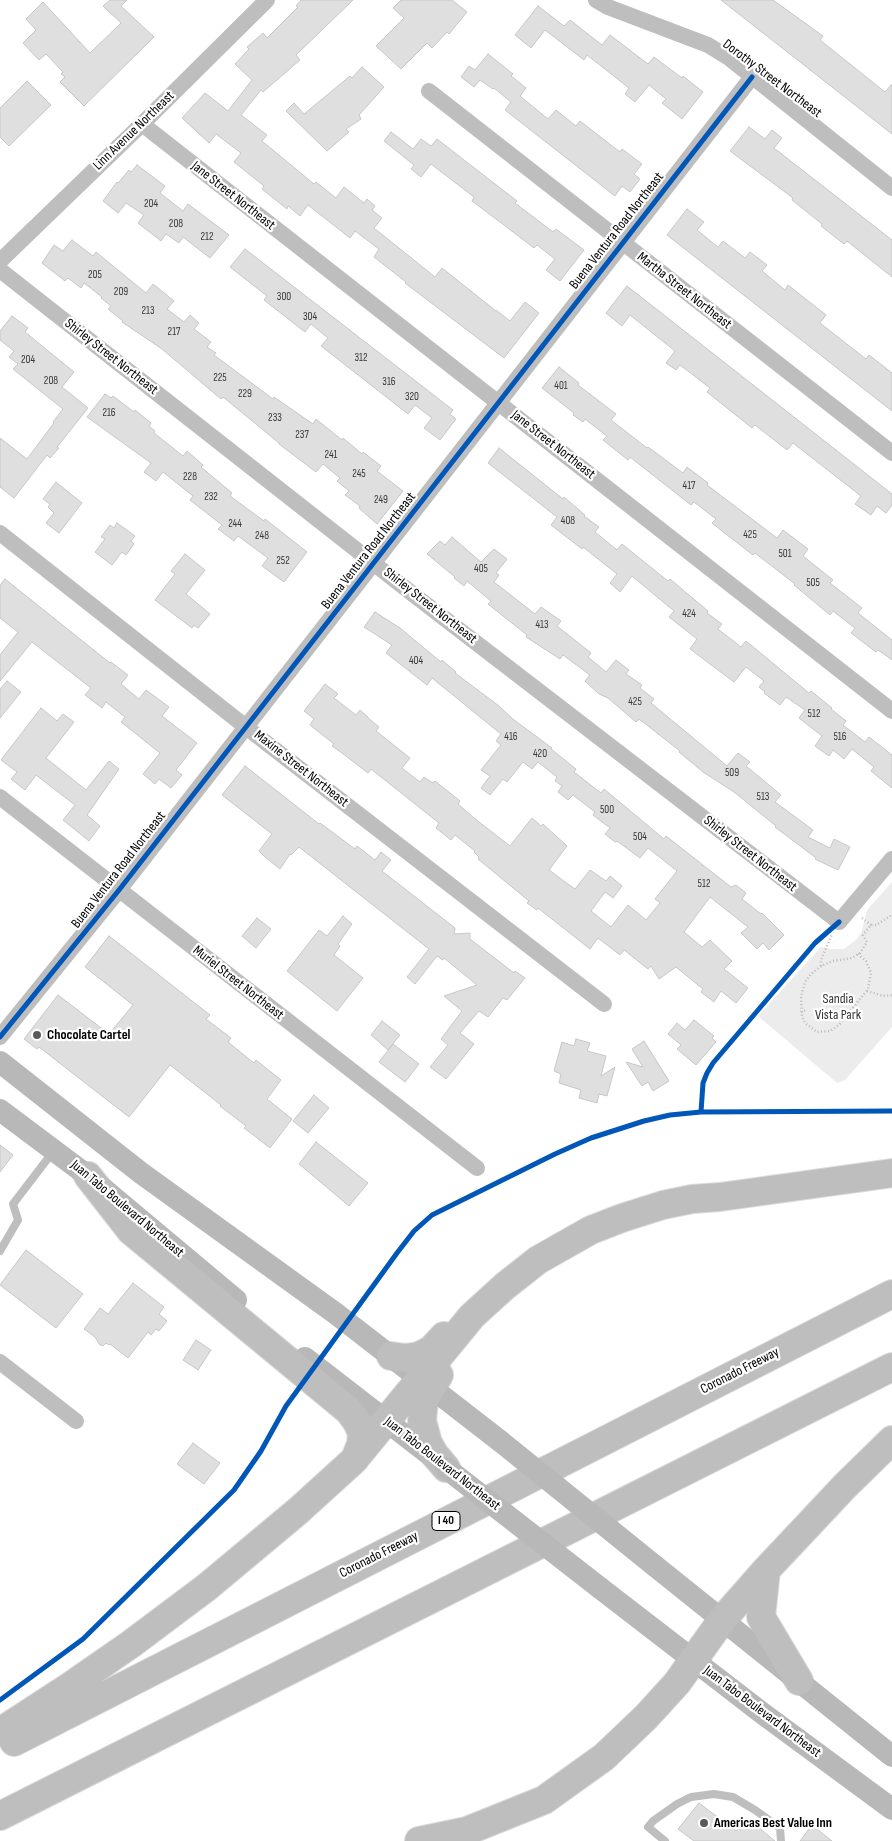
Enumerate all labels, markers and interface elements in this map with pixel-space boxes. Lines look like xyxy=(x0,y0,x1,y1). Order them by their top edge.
street label: Dorothy Street Northeast xyxy=(719,36,825,122)
street label: Linn Avenue Northeast xyxy=(90,88,178,174)
street label: Jane Street Northeast xyxy=(188,158,278,234)
street label: Buena Ventura Road Northeast xyxy=(566,169,668,293)
house number: 204 xyxy=(144,197,158,211)
house number: 208 xyxy=(169,217,183,231)
house number: 212 xyxy=(200,230,214,244)
street label: Martha Street Northeast xyxy=(633,249,735,333)
house number: 205 xyxy=(88,268,102,282)
house number: 209 xyxy=(114,285,128,299)
house number: 300 xyxy=(277,290,291,304)
house number: 213 xyxy=(141,304,155,318)
house number: 304 xyxy=(303,310,317,324)
street label: Shirley Street Northeast xyxy=(61,315,161,399)
house number: 217 xyxy=(168,325,180,339)
house number: 312 xyxy=(354,351,368,365)
house number: 204 xyxy=(21,353,35,367)
house number: 225 xyxy=(213,371,227,385)
house number: 208 xyxy=(44,374,58,388)
house number: 316 xyxy=(382,375,396,389)
house number: 401 xyxy=(554,379,568,393)
house number: 229 xyxy=(238,387,252,401)
house number: 320 xyxy=(405,390,419,404)
house number: 216 xyxy=(102,406,116,420)
street label: Jane Street Northeast xyxy=(508,407,598,483)
house number: 233 xyxy=(268,411,282,425)
house number: 237 xyxy=(295,428,309,442)
house number: 241 xyxy=(325,448,337,462)
house number: 245 xyxy=(352,467,366,481)
house number: 228 xyxy=(183,470,197,484)
house number: 417 xyxy=(683,479,695,493)
street label: Buena Ventura Road Northeast xyxy=(318,489,420,613)
house number: 232 xyxy=(204,490,218,504)
house number: 249 xyxy=(374,493,388,507)
house number: 408 xyxy=(561,514,575,528)
house number: 244 xyxy=(228,517,242,531)
house number: 425 xyxy=(743,528,757,542)
house number: 248 xyxy=(255,529,269,543)
house number: 501 xyxy=(778,547,792,561)
house number: 252 xyxy=(276,554,290,568)
house number: 405 xyxy=(474,562,488,576)
street label: Shirley Street Northeast xyxy=(380,564,480,648)
house number: 505 xyxy=(806,576,820,590)
house number: 424 xyxy=(682,607,696,621)
house number: 413 xyxy=(535,618,549,632)
house number: 404 xyxy=(409,654,423,668)
house number: 425 xyxy=(628,695,642,709)
house number: 512 xyxy=(808,707,820,721)
street label: Maxine Street Northeast xyxy=(251,727,351,811)
house number: 416 xyxy=(504,730,518,744)
house number: 516 xyxy=(833,730,847,744)
house number: 420 xyxy=(533,747,547,761)
house number: 509 xyxy=(725,766,739,780)
house number: 513 xyxy=(757,790,769,804)
house number: 500 xyxy=(600,803,614,817)
street label: Buena Ventura Road Northeast xyxy=(68,808,170,932)
street label: Shirley Street Northeast xyxy=(700,812,800,896)
house number: 504 xyxy=(633,830,647,844)
house number: 512 xyxy=(698,877,710,891)
street label: Muriel Street Northeast xyxy=(189,942,287,1024)
park label: Sandia Vista Park xyxy=(815,991,861,1024)
place label: Chocolate Cartel xyxy=(47,1027,130,1043)
marker: Chocolate Cartel xyxy=(31,1029,43,1041)
street label: Juan Tabo Boulevard Northeast xyxy=(67,1157,187,1261)
street label: Coronado Freeway xyxy=(698,1344,782,1398)
street label: Juan Tabo Boulevard Northeast xyxy=(381,1414,503,1514)
road number: I 40 xyxy=(432,1512,460,1530)
street label: Coronado Freeway xyxy=(337,1528,421,1582)
street label: Juan Tabo Boulevard Northeast xyxy=(700,1662,824,1762)
place label: Americas Best Value Inn xyxy=(714,1815,832,1831)
marker: Americas Best Value Inn xyxy=(698,1817,710,1829)

